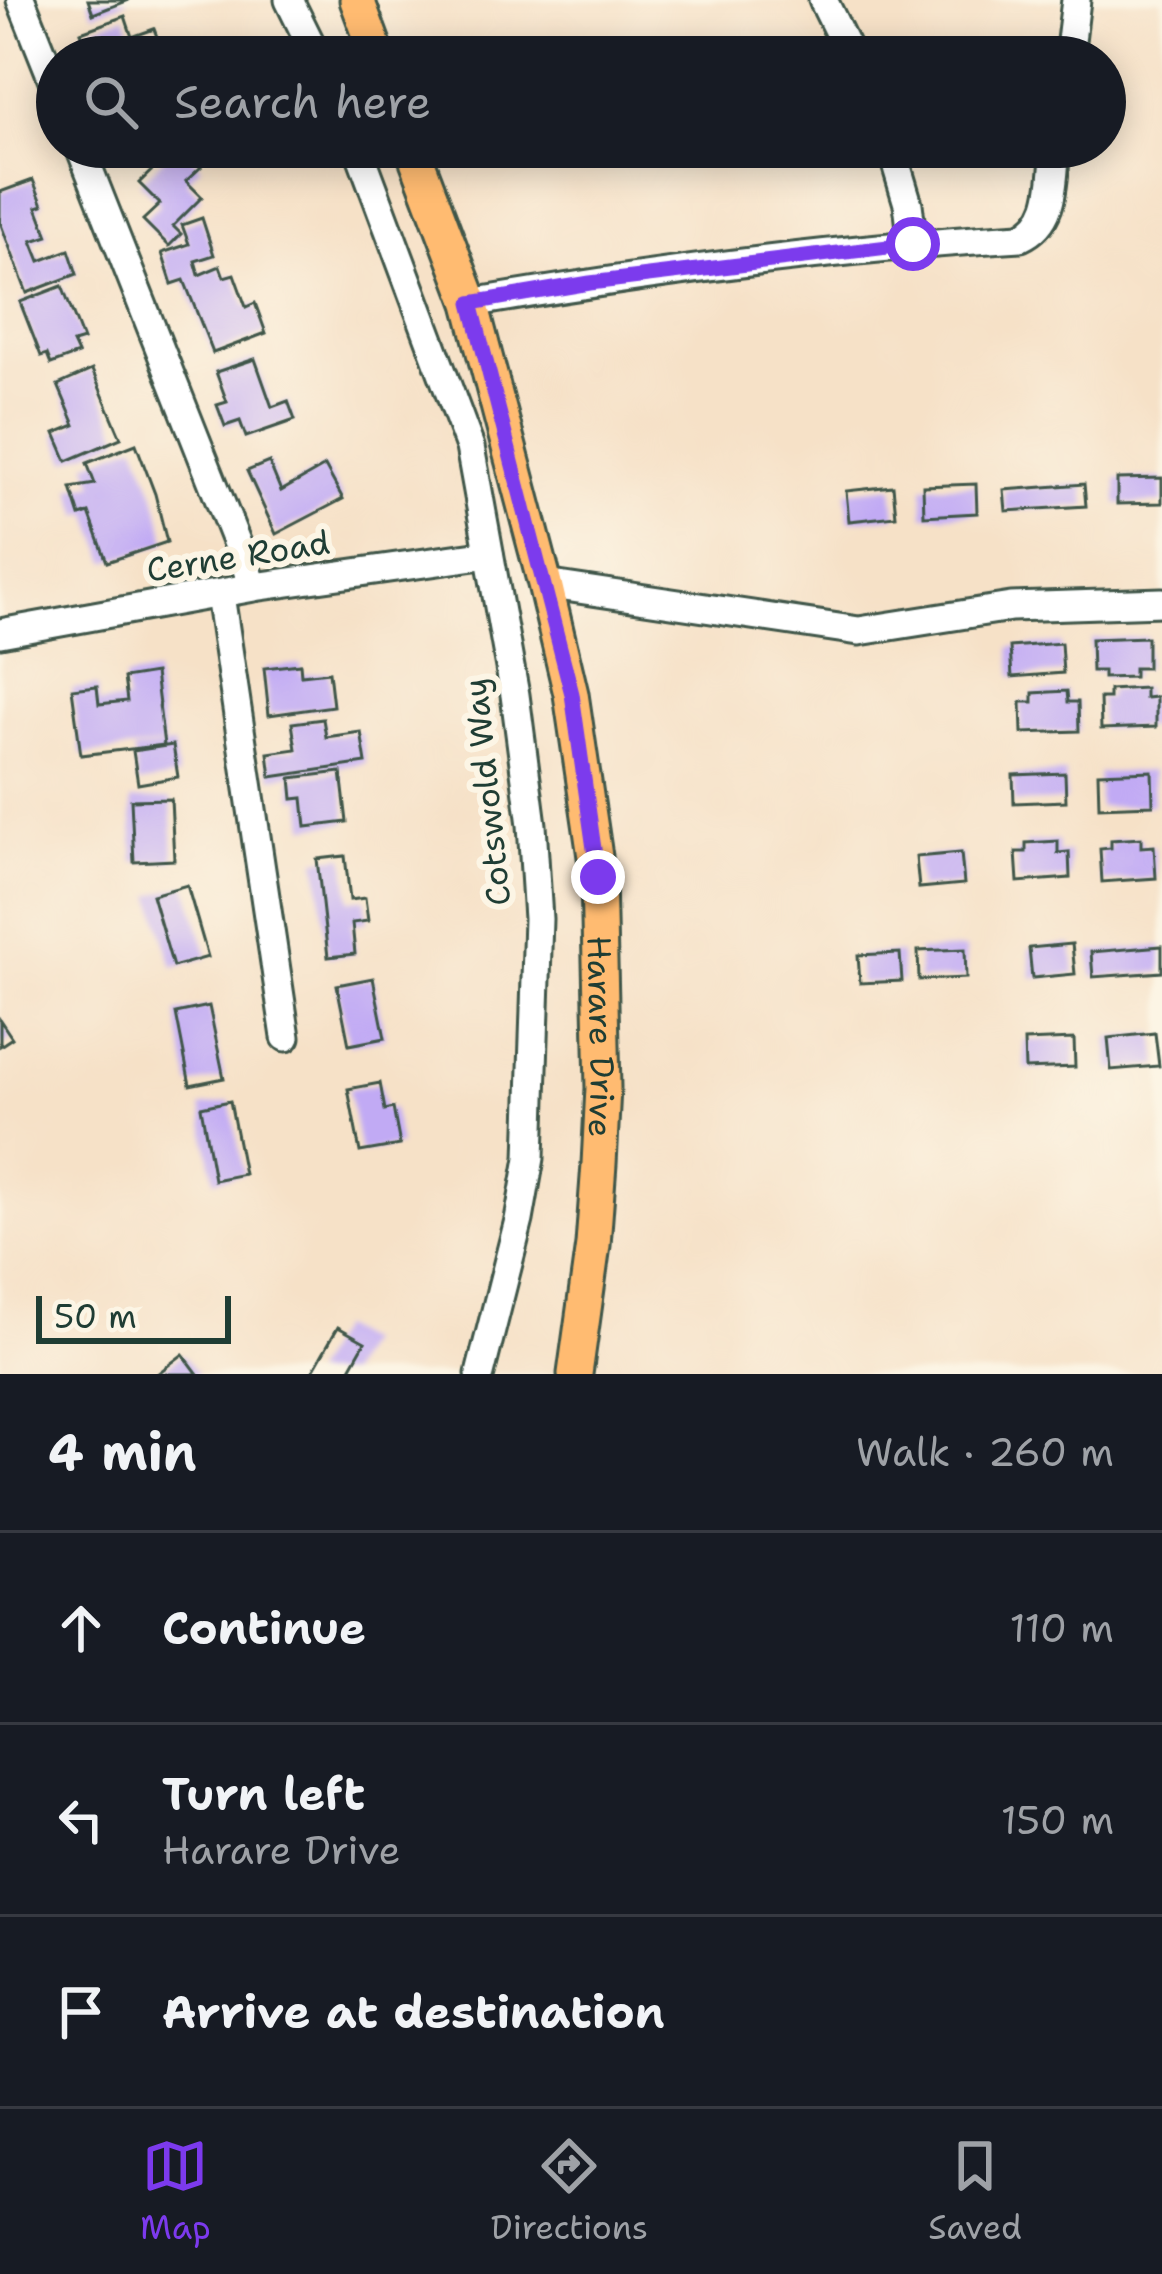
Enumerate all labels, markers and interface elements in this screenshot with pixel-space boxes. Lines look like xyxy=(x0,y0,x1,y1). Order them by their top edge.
search box xyxy=(36,36,1126,168)
icon: search xyxy=(78,69,144,135)
text: Search here xyxy=(174,72,431,132)
route start xyxy=(886,217,940,271)
street label: Cerne Road xyxy=(143,519,333,593)
street label: Cotswold Way xyxy=(453,676,521,908)
route end xyxy=(571,850,625,904)
street label: Harare Drive xyxy=(577,935,626,1139)
scale bar xyxy=(36,1290,231,1343)
text: 50 m xyxy=(54,1294,137,1339)
text: 4 min xyxy=(48,1418,197,1486)
text: Walk · 260 m xyxy=(856,1426,1114,1478)
icon: ahead xyxy=(48,1595,114,1661)
text: Continue xyxy=(162,1598,366,1658)
text: 110 m xyxy=(1010,1602,1114,1654)
text: Turn left xyxy=(162,1764,365,1824)
icon: left xyxy=(48,1787,114,1853)
text: 150 m xyxy=(1001,1794,1114,1846)
text: Harare Drive xyxy=(162,1824,401,1876)
icon: arrive xyxy=(48,1979,114,2045)
text: Arrive at destination xyxy=(162,1982,665,2042)
tab: Map xyxy=(140,2133,211,2250)
tab: Directions xyxy=(491,2133,648,2250)
tab: Saved xyxy=(928,2133,1022,2250)

